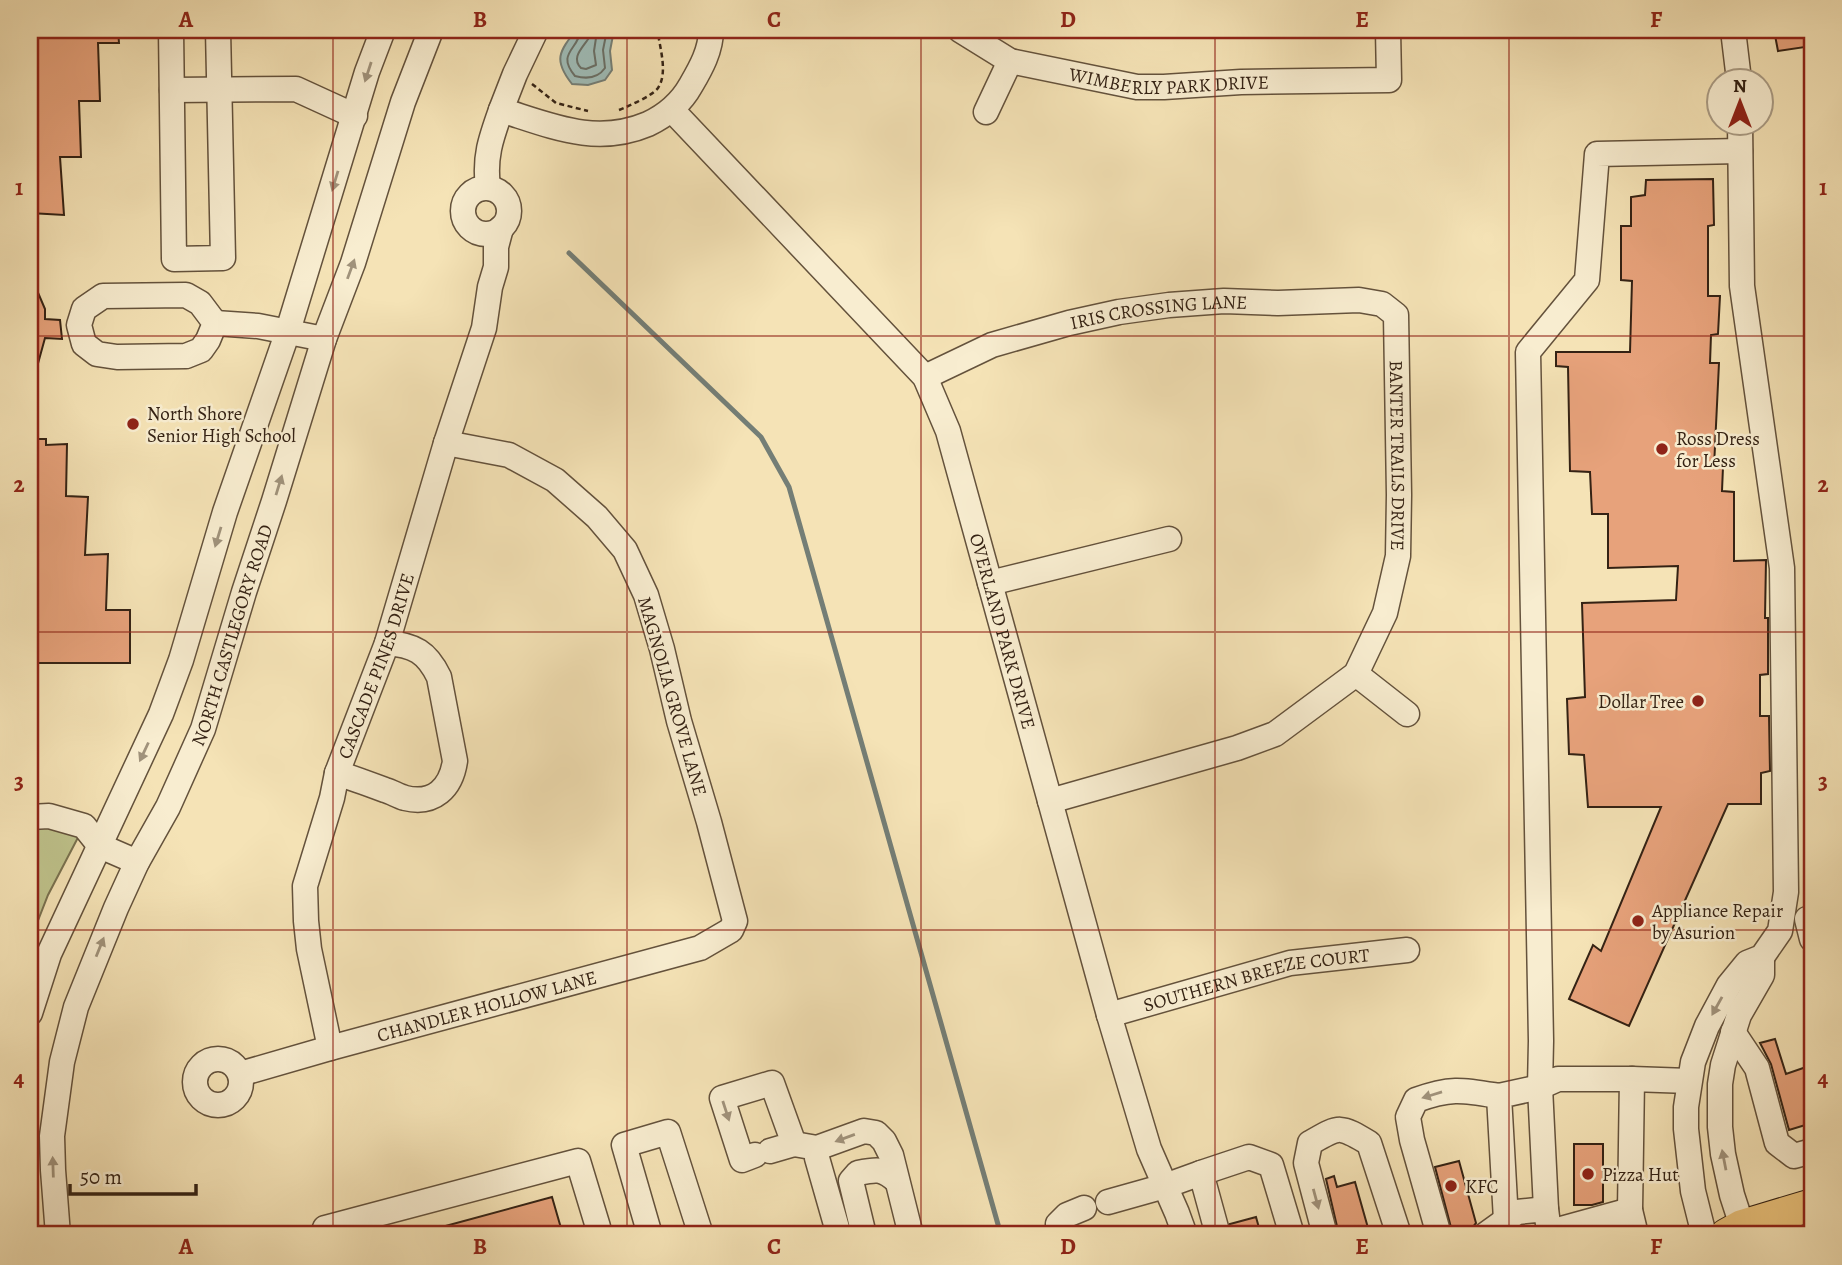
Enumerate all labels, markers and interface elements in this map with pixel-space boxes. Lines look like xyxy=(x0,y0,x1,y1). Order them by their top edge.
text: A xyxy=(178,4,194,35)
text: B xyxy=(473,4,487,35)
text: C xyxy=(767,4,781,35)
text: D xyxy=(1060,4,1076,35)
text: E xyxy=(1355,4,1369,35)
text: F xyxy=(1650,4,1663,35)
street label: WIMBERLY PARK DRIVE xyxy=(1066,61,1269,101)
one-way arrow xyxy=(362,62,373,83)
north arrow xyxy=(1706,66,1776,136)
text: N xyxy=(1733,73,1747,99)
one-way arrow xyxy=(329,171,339,192)
text: 1 xyxy=(15,172,23,203)
text: 1 xyxy=(1819,172,1827,203)
one-way arrow xyxy=(345,258,356,279)
street label: IRIS CROSSING LANE xyxy=(1068,289,1248,336)
street label: BANTER TRAILS DRIVE xyxy=(1383,360,1411,551)
place label: North Shore Senior High School xyxy=(147,401,296,449)
marker: North Shore Senior High School xyxy=(125,416,141,432)
place label: Ross Dress for Less xyxy=(1676,426,1760,474)
marker: Ross Dress for Less xyxy=(1654,441,1670,457)
text: 2 xyxy=(13,469,25,500)
text: 2 xyxy=(1817,469,1829,500)
one-way arrow xyxy=(275,474,285,495)
street label: NORTH CASTLEGORY ROAD xyxy=(185,521,279,750)
one-way arrow xyxy=(212,526,222,547)
street label: OVERLAND PARK DRIVE xyxy=(963,530,1042,732)
street label: CASCADE PINES DRIVE xyxy=(332,570,421,763)
street label: MAGNOLIA GROVE LANE xyxy=(631,593,713,799)
place label: Dollar Tree xyxy=(1598,689,1684,715)
marker: Dollar Tree xyxy=(1690,693,1706,709)
one-way arrow xyxy=(138,741,149,762)
text: 3 xyxy=(14,766,24,797)
text: 3 xyxy=(1818,766,1828,797)
place label: Appliance Repair by Asurion xyxy=(1651,898,1783,946)
marker: Appliance Repair by Asurion xyxy=(1630,913,1646,929)
one-way arrow xyxy=(95,936,106,957)
street label: SOUTHERN BREEZE COURT xyxy=(1140,942,1371,1019)
street label: CHANDLER HOLLOW LANE xyxy=(374,964,600,1049)
one-way arrow xyxy=(1711,996,1723,1015)
text: 4 xyxy=(14,1063,25,1094)
text: 4 xyxy=(1818,1063,1829,1094)
one-way arrow xyxy=(1422,1090,1443,1100)
one-way arrow xyxy=(721,1100,731,1121)
one-way arrow xyxy=(835,1133,856,1144)
one-way arrow xyxy=(1719,1149,1730,1171)
scale bar xyxy=(70,1153,196,1197)
one-way arrow xyxy=(48,1156,59,1178)
place label: Pizza Hut xyxy=(1602,1162,1679,1188)
text: 50 m xyxy=(80,1163,122,1191)
marker: Pizza Hut xyxy=(1580,1166,1596,1182)
place label: KFC xyxy=(1465,1174,1498,1200)
marker: KFC xyxy=(1443,1178,1459,1194)
one-way arrow xyxy=(1311,1188,1322,1210)
text: A xyxy=(178,1231,194,1262)
text: B xyxy=(473,1231,487,1262)
text: C xyxy=(767,1231,781,1262)
text: D xyxy=(1060,1231,1076,1262)
text: E xyxy=(1355,1231,1369,1262)
text: F xyxy=(1650,1231,1663,1262)

